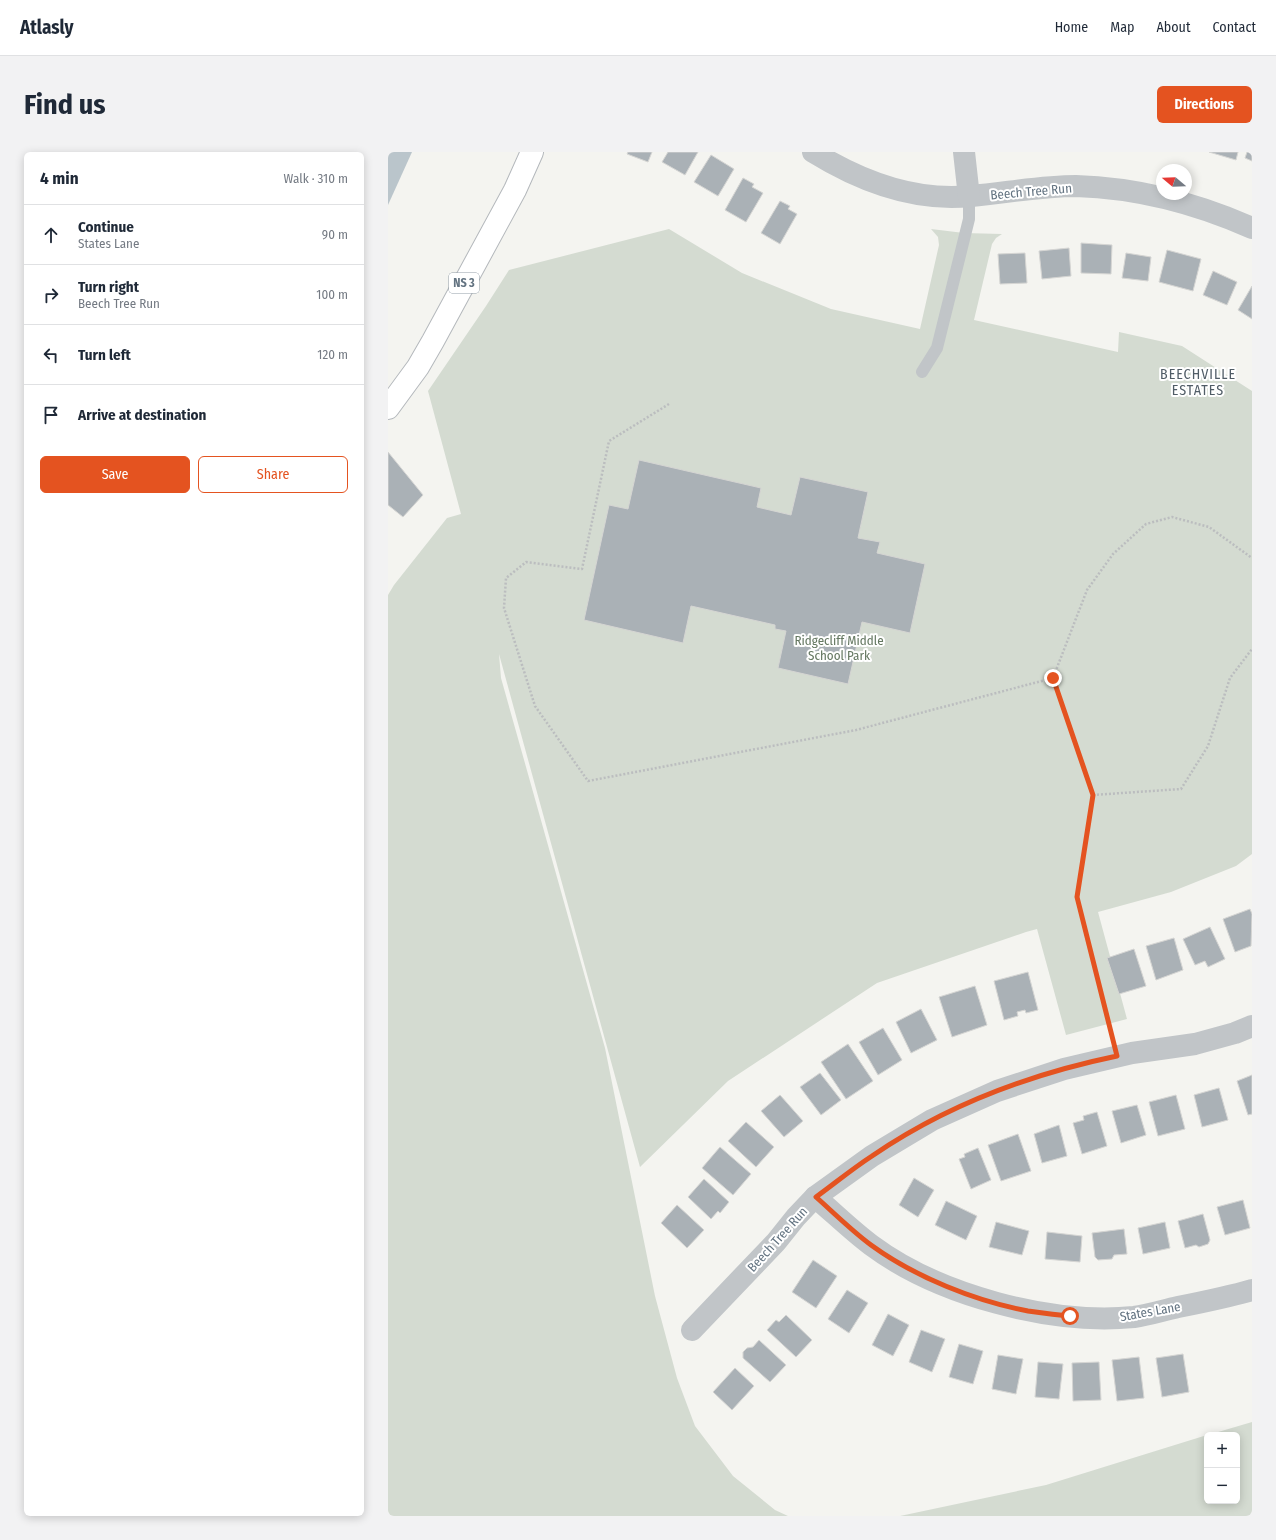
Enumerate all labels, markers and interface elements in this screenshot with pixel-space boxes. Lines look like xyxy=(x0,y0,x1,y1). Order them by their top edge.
text: Atlasly xyxy=(20,16,74,39)
text: Home xyxy=(1055,19,1088,36)
text: Map xyxy=(1110,19,1134,36)
text: About xyxy=(1156,19,1191,36)
text: Contact xyxy=(1213,19,1256,36)
button: Directions xyxy=(1157,86,1252,123)
text: Find us xyxy=(24,88,106,121)
north arrow xyxy=(1156,164,1192,200)
text: 4 min xyxy=(40,168,79,189)
text: Walk · 310 m xyxy=(284,171,348,186)
street label: Beech Tree Run xyxy=(990,180,1072,203)
text: Continue xyxy=(78,218,134,236)
icon: ahead xyxy=(40,224,62,246)
text: 90 m xyxy=(322,227,348,242)
text: States Lane xyxy=(78,236,139,251)
road number: NS 3 xyxy=(449,273,479,293)
text: Turn right xyxy=(78,278,139,296)
icon: right xyxy=(40,284,62,306)
text: 100 m xyxy=(316,287,348,302)
text: Beech Tree Run xyxy=(78,296,160,311)
icon: left xyxy=(40,344,62,366)
text: Turn left xyxy=(78,346,131,364)
text: 120 m xyxy=(317,347,348,362)
district label: BEECHVILLE ESTATES xyxy=(1160,366,1236,399)
icon: arrive xyxy=(40,404,62,426)
text: Arrive at destination xyxy=(78,406,206,424)
button: Save xyxy=(40,456,190,493)
button: Share xyxy=(198,456,348,493)
park label: Ridgecliff Middle School Park xyxy=(794,633,884,663)
route end xyxy=(1044,669,1062,687)
street label: Beech Tree Run xyxy=(744,1204,810,1275)
street label: States Lane xyxy=(1119,1299,1182,1324)
route start xyxy=(1061,1307,1079,1325)
map controls xyxy=(1204,1432,1240,1504)
button: + xyxy=(1204,1432,1240,1468)
button: − xyxy=(1204,1468,1240,1504)

